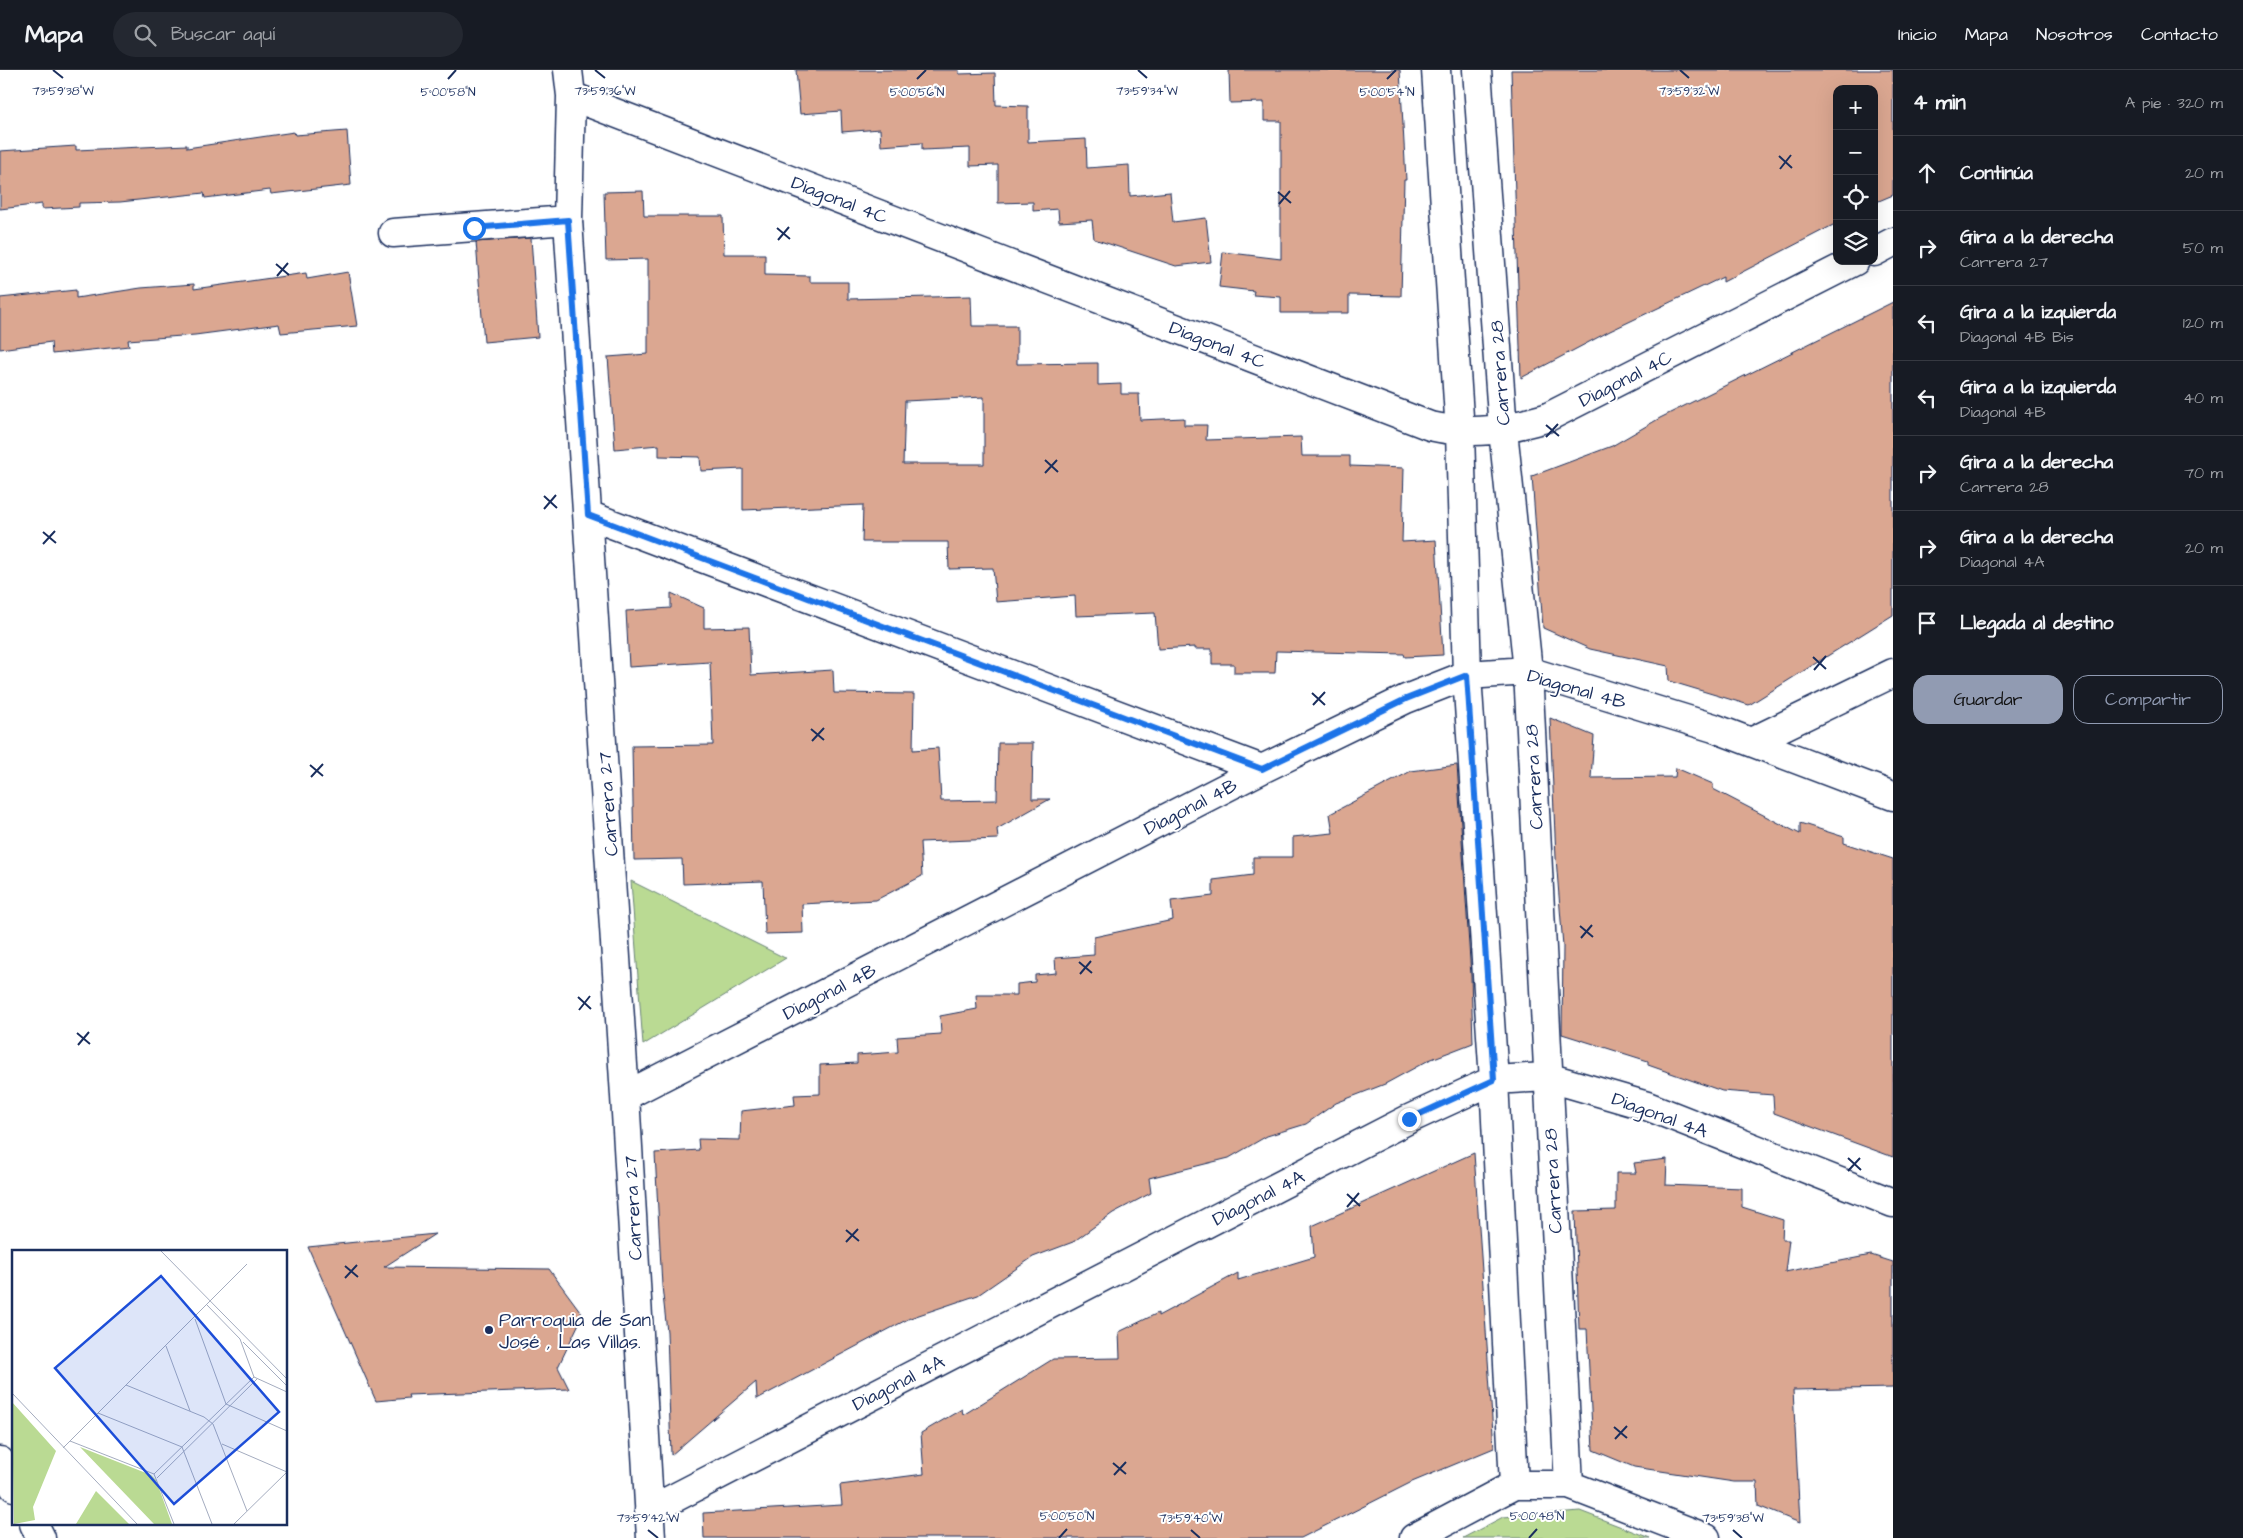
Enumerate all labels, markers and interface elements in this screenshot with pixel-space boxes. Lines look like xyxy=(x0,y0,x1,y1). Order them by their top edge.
search box xyxy=(113,12,463,57)
text: Mapa xyxy=(25,18,83,52)
icon: search xyxy=(131,21,159,49)
text: Buscar aquí xyxy=(171,21,275,48)
text: Inicio xyxy=(1898,22,1937,47)
text: Mapa xyxy=(1965,22,2008,47)
text: Nosotros xyxy=(2036,22,2113,47)
text: Contacto xyxy=(2141,22,2218,47)
text: 73°59'38"W xyxy=(32,83,94,100)
text: 73°59'36"W xyxy=(574,83,636,100)
text: 73°59'34"W xyxy=(1116,83,1179,100)
text: 73°59'32"W xyxy=(1659,83,1720,100)
text: 5°00'58"N xyxy=(421,84,476,101)
text: 5°00'56"N xyxy=(890,84,945,101)
text: 5°00'54"N xyxy=(1359,84,1415,101)
map controls xyxy=(1833,85,1878,265)
button: + xyxy=(1833,85,1878,130)
text: 4 min xyxy=(1913,88,1966,117)
text: A pie · 320 m xyxy=(2125,92,2223,114)
button: − xyxy=(1833,130,1878,175)
icon: ahead xyxy=(1913,159,1941,187)
text: Continúa xyxy=(1960,160,2033,187)
text: 20 m xyxy=(2185,162,2223,184)
street label: Diagonal 4C xyxy=(787,170,892,232)
button: locate xyxy=(1833,175,1878,220)
route start xyxy=(463,217,486,240)
button: layers xyxy=(1833,220,1878,265)
text: Gira a la derecha xyxy=(1960,224,2113,251)
icon: right xyxy=(1913,234,1941,262)
text: 50 m xyxy=(2183,237,2223,259)
text: Carrera 27 xyxy=(1960,251,2048,273)
text: Gira a la izquierda xyxy=(1960,299,2116,326)
icon: left xyxy=(1913,309,1941,337)
text: 120 m xyxy=(2183,312,2223,334)
street label: Diagonal 4C xyxy=(1165,315,1270,377)
street label: Carrera 28 xyxy=(1483,319,1518,426)
text: Diagonal 4B Bis xyxy=(1960,326,2074,348)
street label: Diagonal 4C xyxy=(1574,344,1678,415)
text: Gira a la izquierda xyxy=(1960,374,2116,401)
icon: left xyxy=(1913,384,1941,412)
text: 40 m xyxy=(2183,387,2223,409)
text: Diagonal 4B xyxy=(1960,401,2046,423)
text: Gira a la derecha xyxy=(1960,449,2113,476)
icon: right xyxy=(1913,459,1941,487)
text: 70 m xyxy=(2184,462,2223,484)
text: Carrera 28 xyxy=(1960,476,2049,498)
text: Gira a la derecha xyxy=(1960,524,2113,551)
icon: right xyxy=(1913,534,1941,562)
text: 20 m xyxy=(2185,537,2223,559)
text: Diagonal 4A xyxy=(1960,551,2044,573)
icon: arrive xyxy=(1913,609,1941,637)
text: Llegada al destino xyxy=(1960,610,2113,637)
street label: Diagonal 4B xyxy=(1524,662,1630,718)
button: Guardar xyxy=(1913,675,2063,724)
button: Compartir xyxy=(2073,675,2223,724)
street label: Carrera 28 xyxy=(1518,724,1551,830)
street label: Carrera 27 xyxy=(591,750,626,857)
street label: Diagonal 4B xyxy=(1139,772,1243,843)
street label: Diagonal 4B xyxy=(778,957,882,1028)
street label: Diagonal 4A xyxy=(1607,1086,1711,1146)
route end xyxy=(1398,1108,1421,1131)
street label: Carrera 28 xyxy=(1537,1128,1570,1234)
street label: Carrera 27 xyxy=(617,1155,650,1261)
street label: Diagonal 4A xyxy=(1208,1164,1310,1234)
inset map xyxy=(12,1250,288,1526)
place label: Parroquia de San José , Las Villas. xyxy=(499,1307,651,1356)
marker: Parroquia de San José , Las Villas. xyxy=(483,1324,495,1336)
street label: Diagonal 4A xyxy=(848,1349,950,1419)
text: 5°00'50"N xyxy=(1040,1508,1095,1525)
text: 5°00'48"N xyxy=(1510,1508,1565,1525)
text: 73°59'42"W xyxy=(617,1510,680,1527)
text: 73°59'40"W xyxy=(1159,1510,1223,1527)
text: 73°59'38"W xyxy=(1702,1510,1764,1527)

